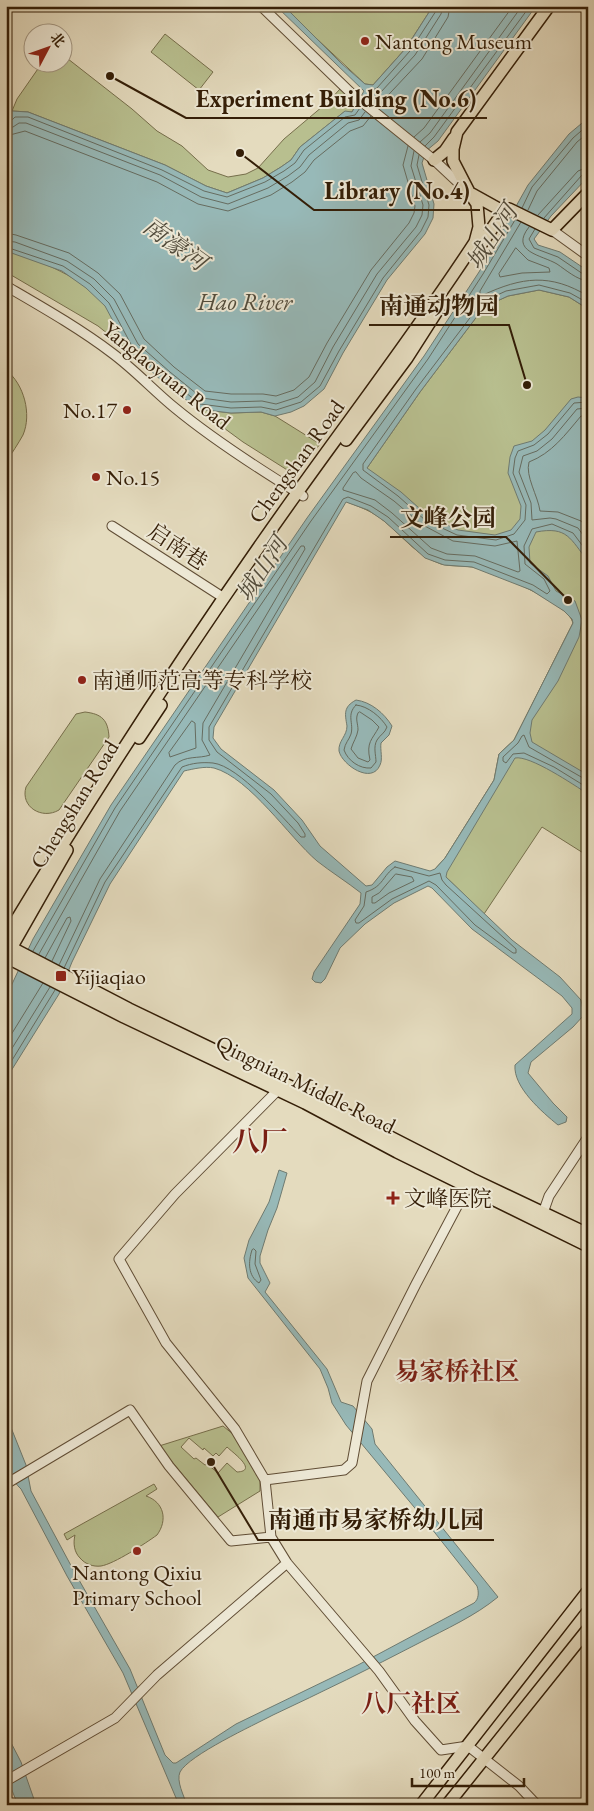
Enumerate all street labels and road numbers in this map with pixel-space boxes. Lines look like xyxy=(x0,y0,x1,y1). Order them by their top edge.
street label: Yanglaoyuan Road xyxy=(97,315,237,437)
street label: Chengshan Road xyxy=(242,393,352,529)
street label: 启南巷 xyxy=(142,516,213,577)
street label: Chengshan Road xyxy=(23,734,126,874)
street label: Qingnian Middle Road xyxy=(211,1028,401,1141)

